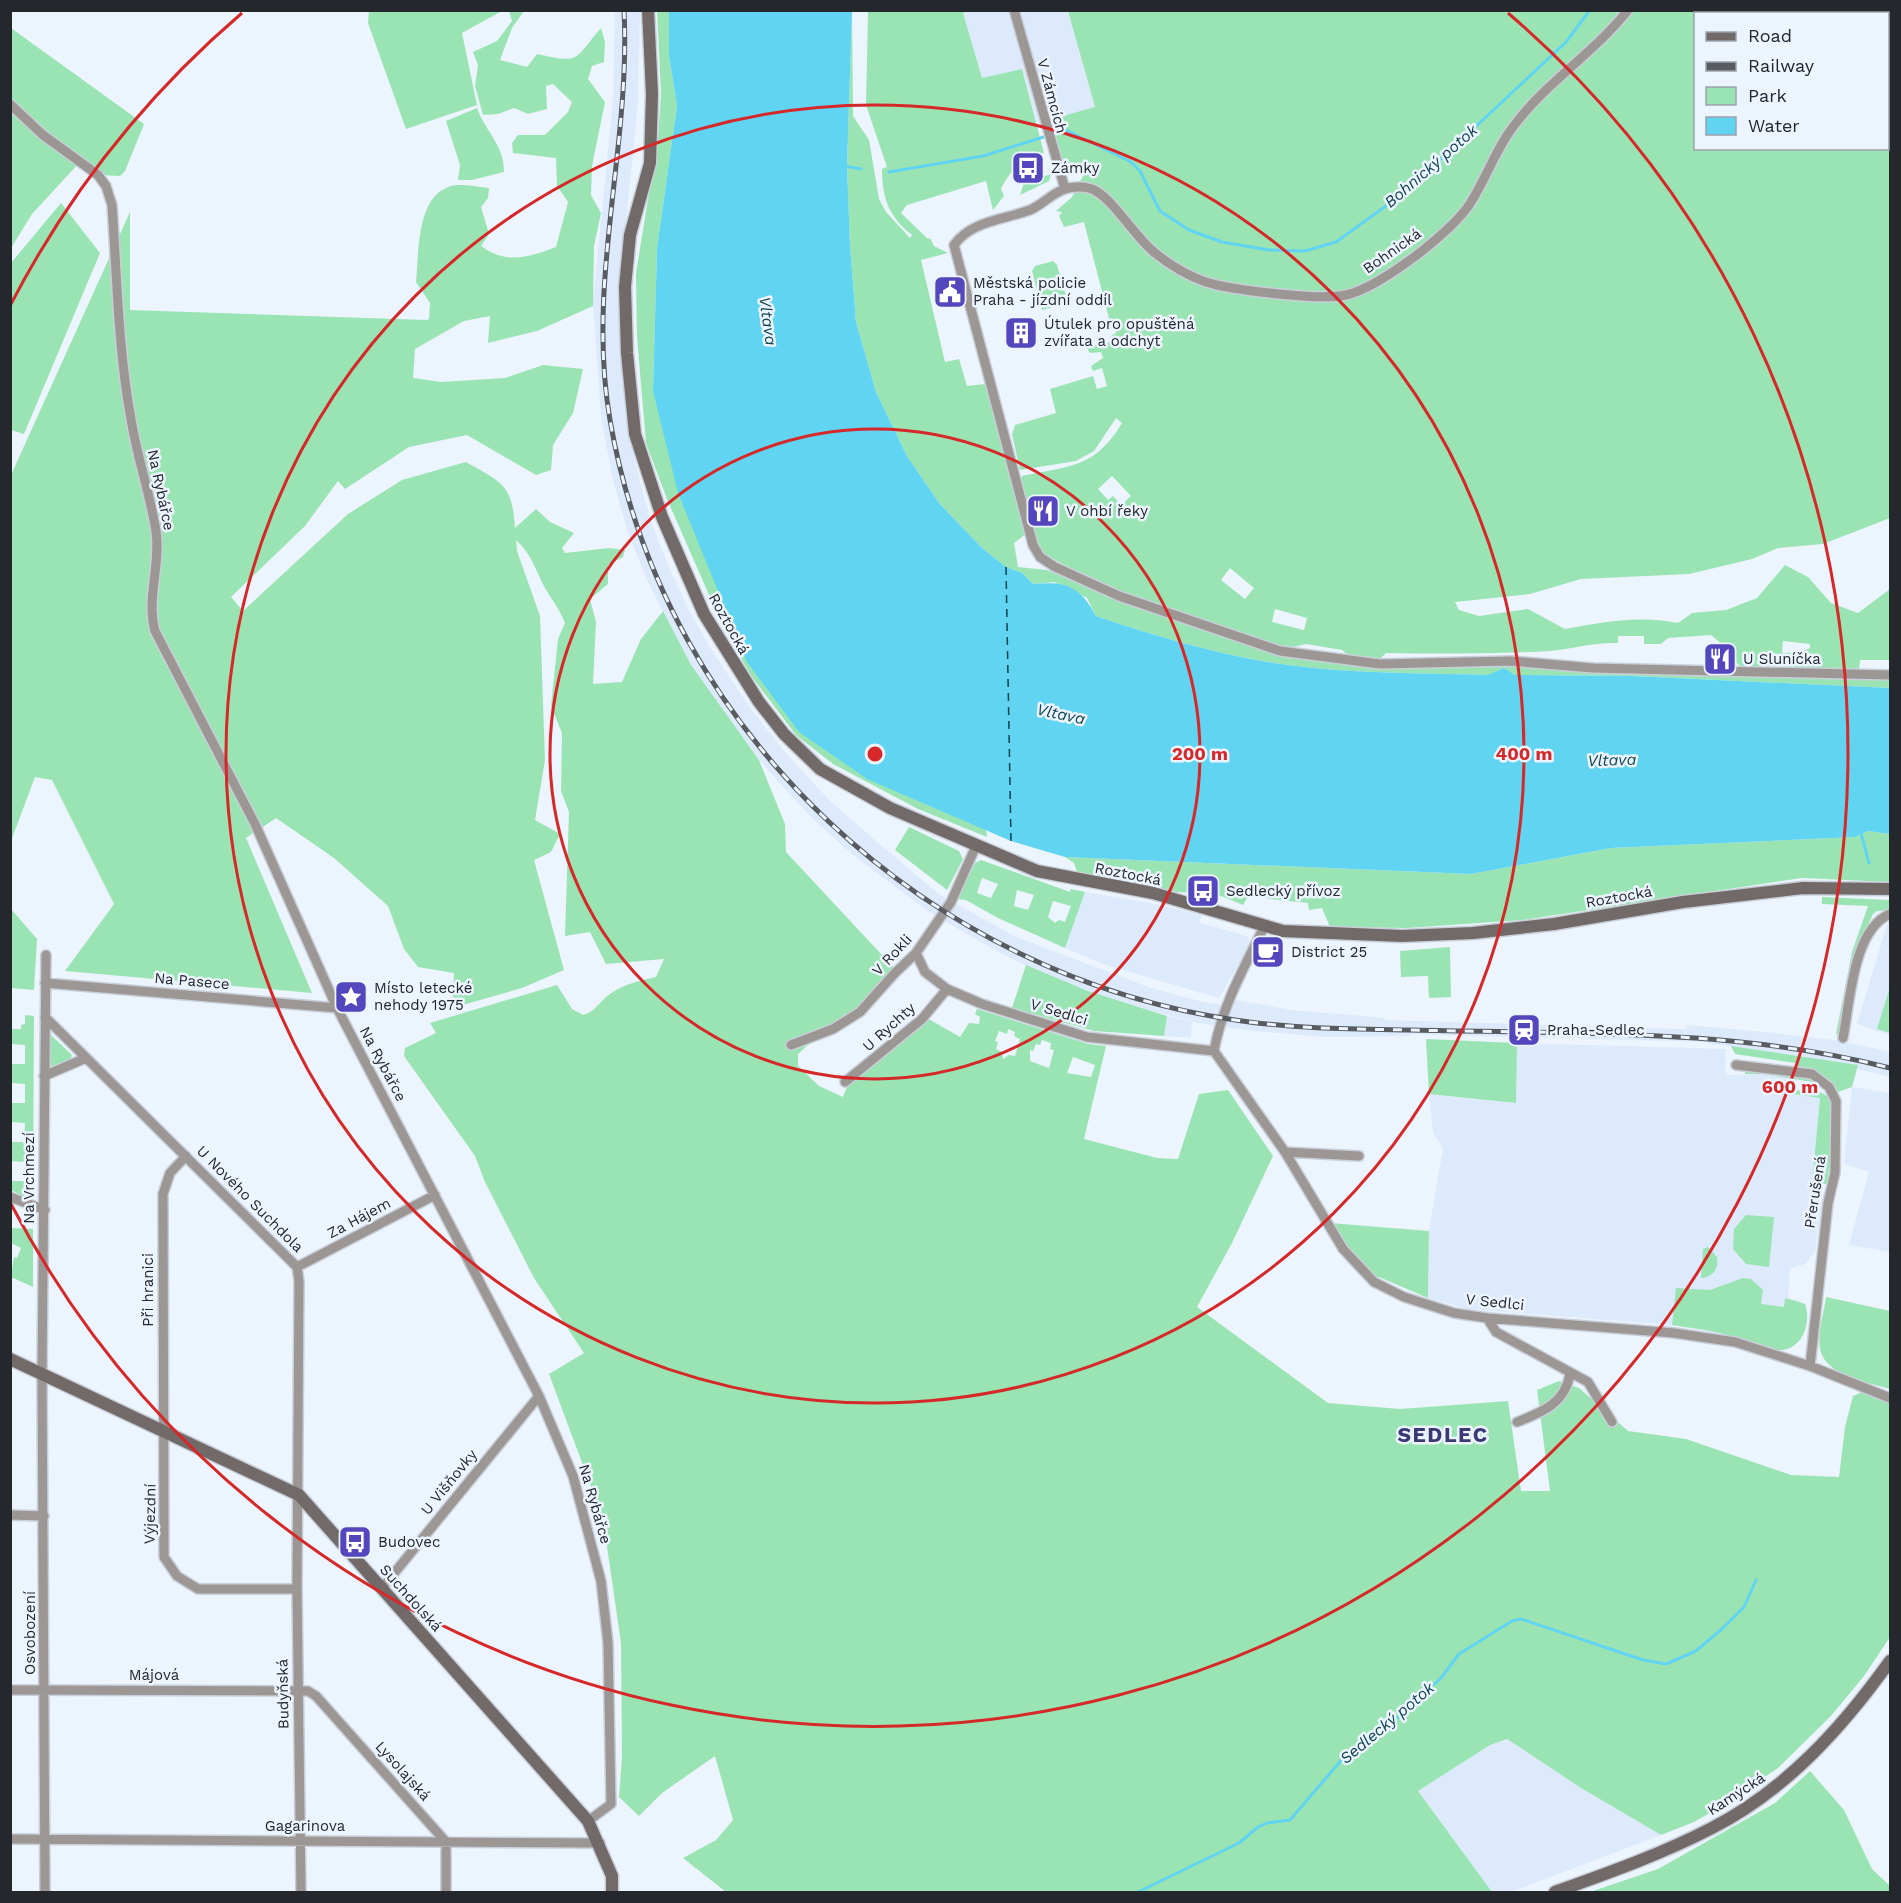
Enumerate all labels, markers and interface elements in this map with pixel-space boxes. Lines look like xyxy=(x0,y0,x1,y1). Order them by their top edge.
legend xyxy=(1694,12,1889,150)
text: Road xyxy=(1748,25,1792,46)
text: Railway xyxy=(1748,55,1815,76)
street label: V Zámcích xyxy=(1033,57,1071,135)
text: Park xyxy=(1748,85,1787,106)
text: Water xyxy=(1748,115,1800,136)
water label: Bohnický potok xyxy=(1381,120,1482,212)
bus stop icon: Zámky xyxy=(1010,150,1046,186)
place label: Zámky xyxy=(1051,159,1100,177)
street label: Bohnická xyxy=(1360,224,1425,277)
public building icon: Městská policie Praha - jízdní oddíl xyxy=(932,274,968,310)
place label: Městská policie Praha - jízdní oddíl xyxy=(973,274,1112,309)
water label: Vltava xyxy=(755,295,781,347)
building icon: Útulek pro opuštěná zvířata a odchyt xyxy=(1003,315,1039,351)
place label: Útulek pro opuštěná zvířata a odchyt xyxy=(1044,315,1195,350)
street label: Na Rybářce xyxy=(144,448,178,532)
restaurant icon: V ohbí řeky xyxy=(1025,493,1061,529)
place label: V ohbí řeky xyxy=(1066,502,1148,520)
street label: Roztocká xyxy=(705,590,753,658)
restaurant icon: U Sluníčka xyxy=(1702,641,1738,677)
place label: U Sluníčka xyxy=(1743,650,1821,668)
water label: Vltava xyxy=(1035,700,1087,728)
text: 200 m xyxy=(1172,743,1228,764)
text: 400 m xyxy=(1496,743,1552,764)
centre of rings xyxy=(865,744,885,764)
water label: Vltava xyxy=(1587,750,1637,770)
street label: Roztocká xyxy=(1093,859,1163,889)
bus stop icon: Sedlecký přívoz xyxy=(1185,873,1221,909)
place label: Sedlecký přívoz xyxy=(1226,882,1341,900)
street label: Roztocká xyxy=(1584,882,1654,912)
street label: V Rokli xyxy=(868,931,916,979)
cafe icon: District 25 xyxy=(1250,934,1286,970)
place label: District 25 xyxy=(1291,943,1367,961)
street label: Na Pasece xyxy=(154,969,230,993)
place icon: Místo letecké nehody 1975 xyxy=(333,979,369,1015)
place label: Místo letecké nehody 1975 xyxy=(374,979,472,1014)
street label: V Sedlci xyxy=(1028,995,1090,1029)
street label: U Rychty xyxy=(859,999,919,1055)
station icon: Praha-Sedlec xyxy=(1506,1012,1542,1048)
place label: Praha-Sedlec xyxy=(1547,1021,1645,1039)
street label: Na Rybářce xyxy=(356,1023,410,1105)
text: 600 m xyxy=(1762,1076,1818,1097)
street label: Na Vrchmezí xyxy=(20,1132,38,1224)
street label: U Nového Suchdola xyxy=(193,1142,307,1256)
street label: Přerušená xyxy=(1800,1154,1830,1230)
street label: Za Hájem xyxy=(324,1194,394,1242)
street label: Při hranici xyxy=(139,1253,157,1327)
street label: V Sedlci xyxy=(1465,1290,1525,1314)
district label: SEDLEC xyxy=(1398,1422,1488,1447)
street label: U Višňovky xyxy=(417,1445,481,1518)
street label: Na Rybářce xyxy=(575,1462,615,1546)
street label: Výjezdní xyxy=(140,1484,160,1544)
bus stop icon: Budovec xyxy=(337,1524,373,1560)
place label: Budovec xyxy=(378,1533,440,1551)
street label: Suchdolská xyxy=(376,1561,446,1636)
street label: Osvobození xyxy=(21,1591,39,1675)
street label: Budyňská xyxy=(273,1658,293,1729)
street label: Májová xyxy=(129,1666,180,1684)
water label: Sedlecký potok xyxy=(1336,1677,1439,1768)
street label: Lysolajská xyxy=(372,1738,435,1805)
street label: Kamýcká xyxy=(1704,1768,1769,1819)
street label: Gagarinova xyxy=(265,1817,346,1835)

